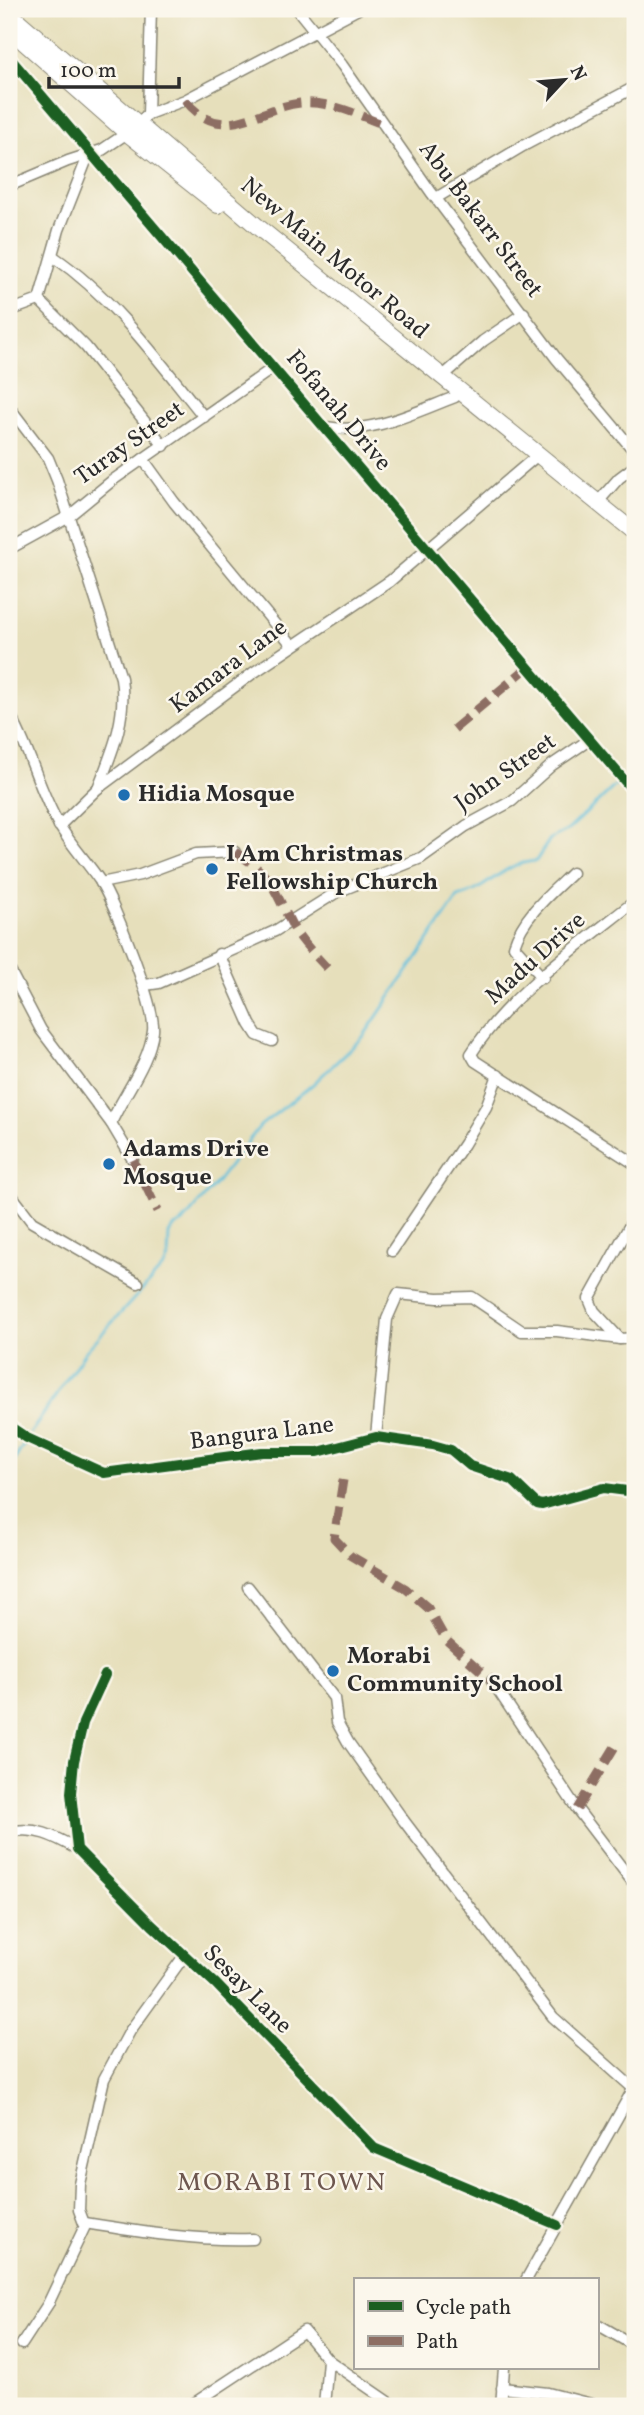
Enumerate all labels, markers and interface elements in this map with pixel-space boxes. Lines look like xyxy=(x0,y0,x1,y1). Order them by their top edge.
scale bar xyxy=(49,46,178,90)
north arrow xyxy=(528,46,598,116)
text: 100 m xyxy=(60,57,117,86)
text: N xyxy=(563,62,592,86)
street label: Abu Bakarr Street xyxy=(410,135,550,305)
street label: New Main Motor Road xyxy=(232,170,436,348)
street label: Fofanah Drive xyxy=(277,343,399,479)
street label: Turay Street xyxy=(68,393,192,495)
street label: Kamara Lane xyxy=(163,611,295,723)
street label: John Street xyxy=(448,726,564,820)
place label: Hidia Mosque xyxy=(138,778,295,812)
marker: Hidia Mosque xyxy=(116,787,132,803)
place label: I Am Christmas Fellowship Church xyxy=(226,838,438,900)
marker: I Am Christmas Fellowship Church xyxy=(204,861,220,877)
street label: Madu Drive xyxy=(478,905,594,1013)
place label: Adams Drive Mosque xyxy=(123,1133,269,1195)
marker: Adams Drive Mosque xyxy=(101,1156,117,1172)
street label: Bangura Lane xyxy=(188,1408,336,1460)
place label: Morabi Community School xyxy=(347,1640,563,1702)
marker: Morabi Community School xyxy=(325,1663,341,1679)
street label: Sesay Lane xyxy=(195,1938,299,2042)
district label: MORABI TOWN xyxy=(177,2165,387,2201)
legend xyxy=(354,2278,598,2370)
text: Cycle path xyxy=(416,2294,511,2323)
text: Path xyxy=(416,2328,458,2357)

